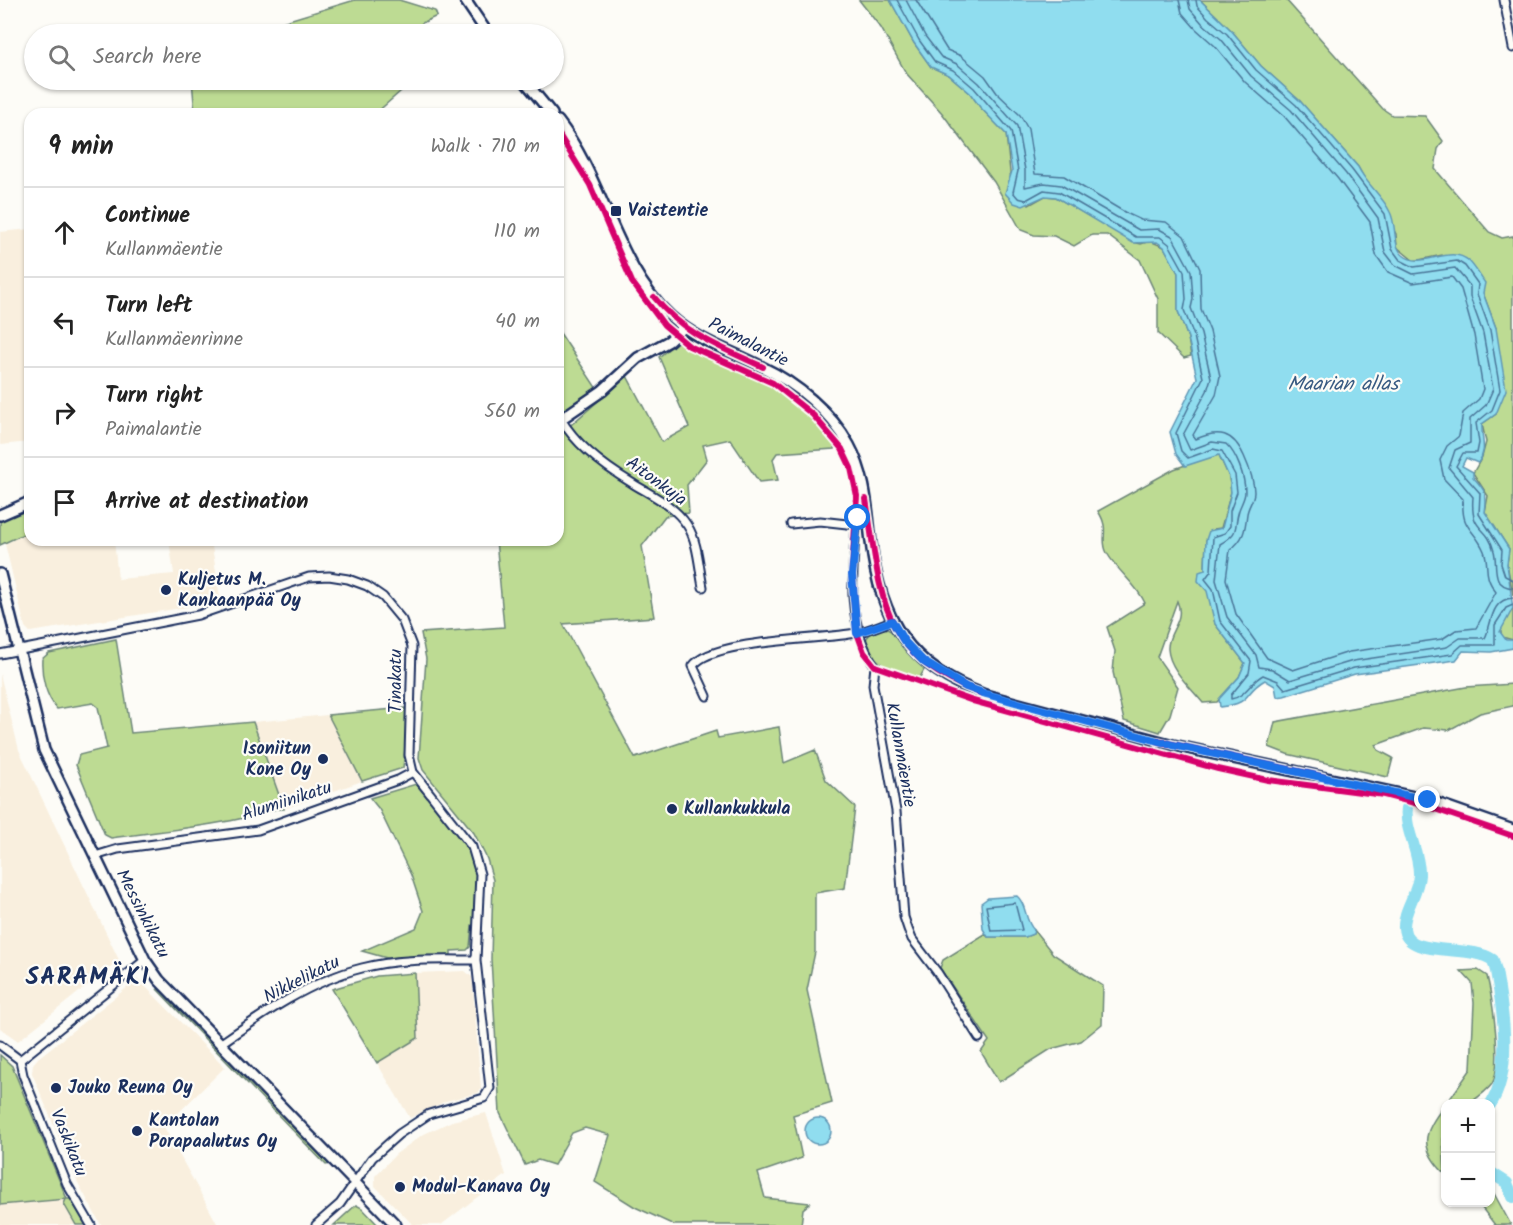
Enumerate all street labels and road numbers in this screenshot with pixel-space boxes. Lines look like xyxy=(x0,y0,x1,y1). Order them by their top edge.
street label: Paimalantie xyxy=(703,310,793,376)
street label: Aitonkuja xyxy=(619,450,693,514)
street label: Tinakatu xyxy=(382,648,411,713)
street label: Kullanmäentie xyxy=(877,700,923,810)
street label: Alumiinikatu xyxy=(238,774,336,830)
street label: Messinkikatu xyxy=(107,864,177,964)
street label: Nikkelikatu xyxy=(259,948,346,1012)
street label: Vaskikatu xyxy=(41,1105,95,1182)

